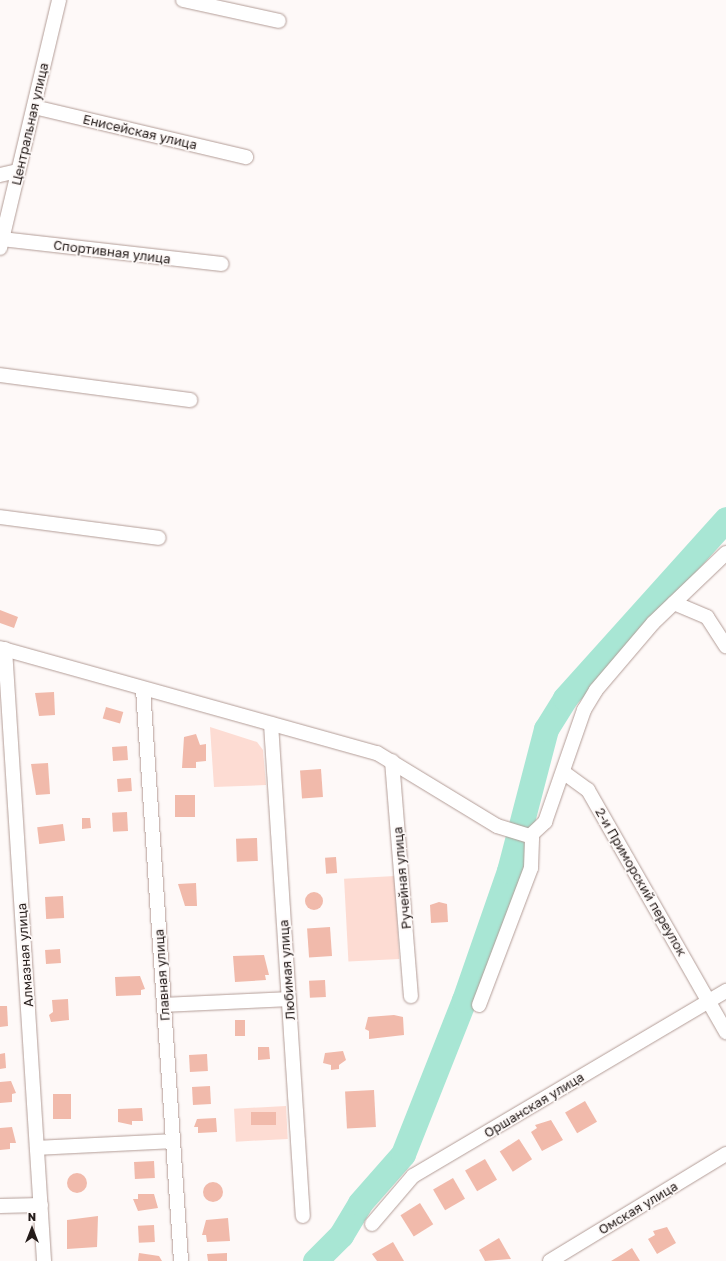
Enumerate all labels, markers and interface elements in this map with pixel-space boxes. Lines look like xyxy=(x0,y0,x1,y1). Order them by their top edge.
street label: Центральная улица xyxy=(8,61,52,187)
street label: Енисейская улица xyxy=(81,111,199,153)
street label: Спортивная улица xyxy=(53,237,171,267)
street label: 2-и Приморский переулок xyxy=(592,805,690,959)
street label: Ручейная улица xyxy=(390,826,414,930)
street label: Алмазная улица xyxy=(14,903,36,1007)
street label: Любимая улица xyxy=(276,919,298,1021)
street label: Главная улица xyxy=(151,928,173,1022)
street label: Оршанская улица xyxy=(481,1069,587,1141)
street label: Омская улица xyxy=(596,1178,680,1238)
north arrow xyxy=(12,1209,52,1249)
text: N xyxy=(28,1210,36,1223)

